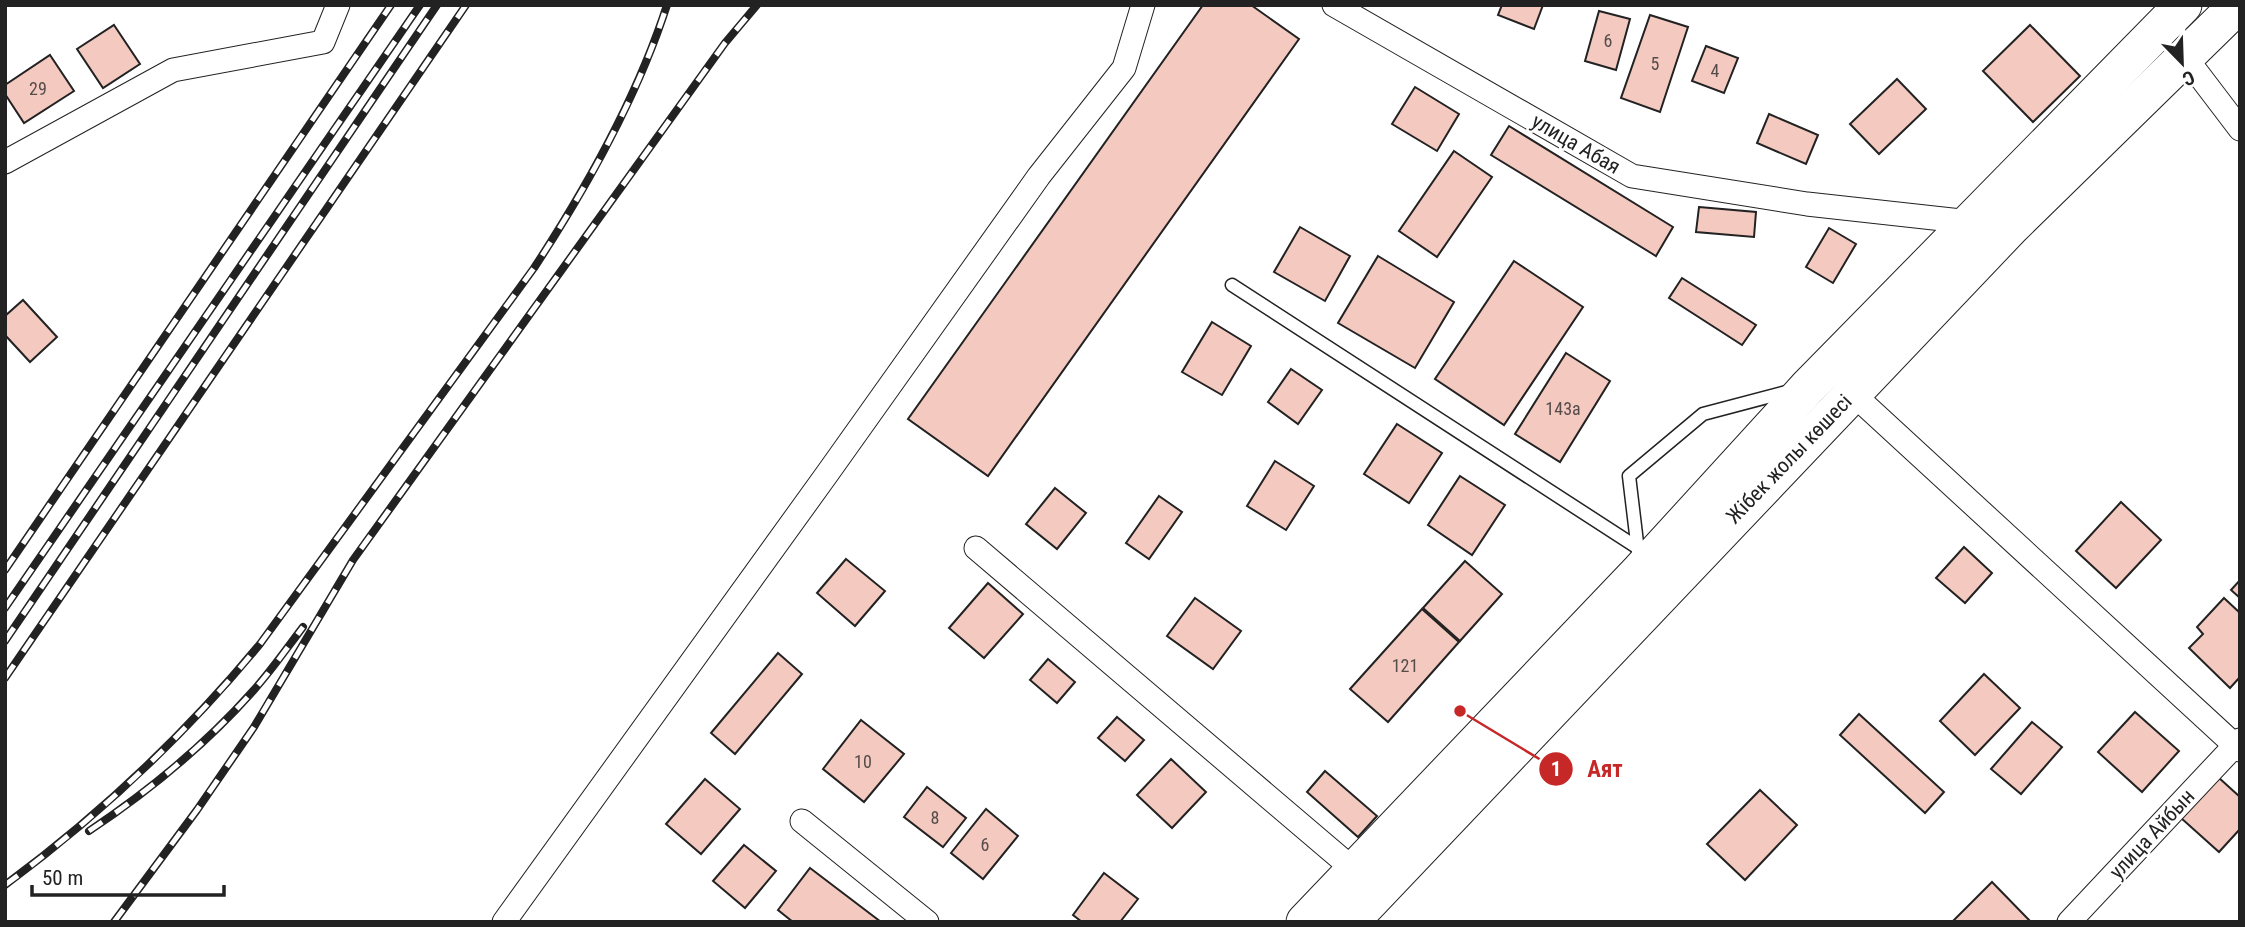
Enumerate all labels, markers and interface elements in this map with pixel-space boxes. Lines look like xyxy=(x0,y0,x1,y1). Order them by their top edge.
north arrow xyxy=(2147,28,2217,98)
house number: 6 xyxy=(1604,30,1612,51)
house number: 5 xyxy=(1651,53,1660,74)
house number: 4 xyxy=(1711,60,1720,81)
text: С xyxy=(2179,65,2198,91)
house number: 29 xyxy=(29,78,47,99)
street label: улица Абая xyxy=(1528,109,1624,179)
street label: Жібек жолы көшесі xyxy=(1721,390,1857,528)
house number: 143а xyxy=(1545,398,1581,419)
house number: 121 xyxy=(1392,655,1418,676)
callout: Аят xyxy=(1539,747,1637,791)
house number: 10 xyxy=(854,751,872,772)
text: Аят xyxy=(1587,756,1623,783)
text: 1 xyxy=(1551,757,1561,781)
street label: улица Айбын xyxy=(2104,784,2200,884)
house number: 8 xyxy=(931,807,939,828)
house number: 6 xyxy=(981,834,989,855)
scale bar xyxy=(32,853,224,897)
text: 50 m xyxy=(42,866,83,890)

